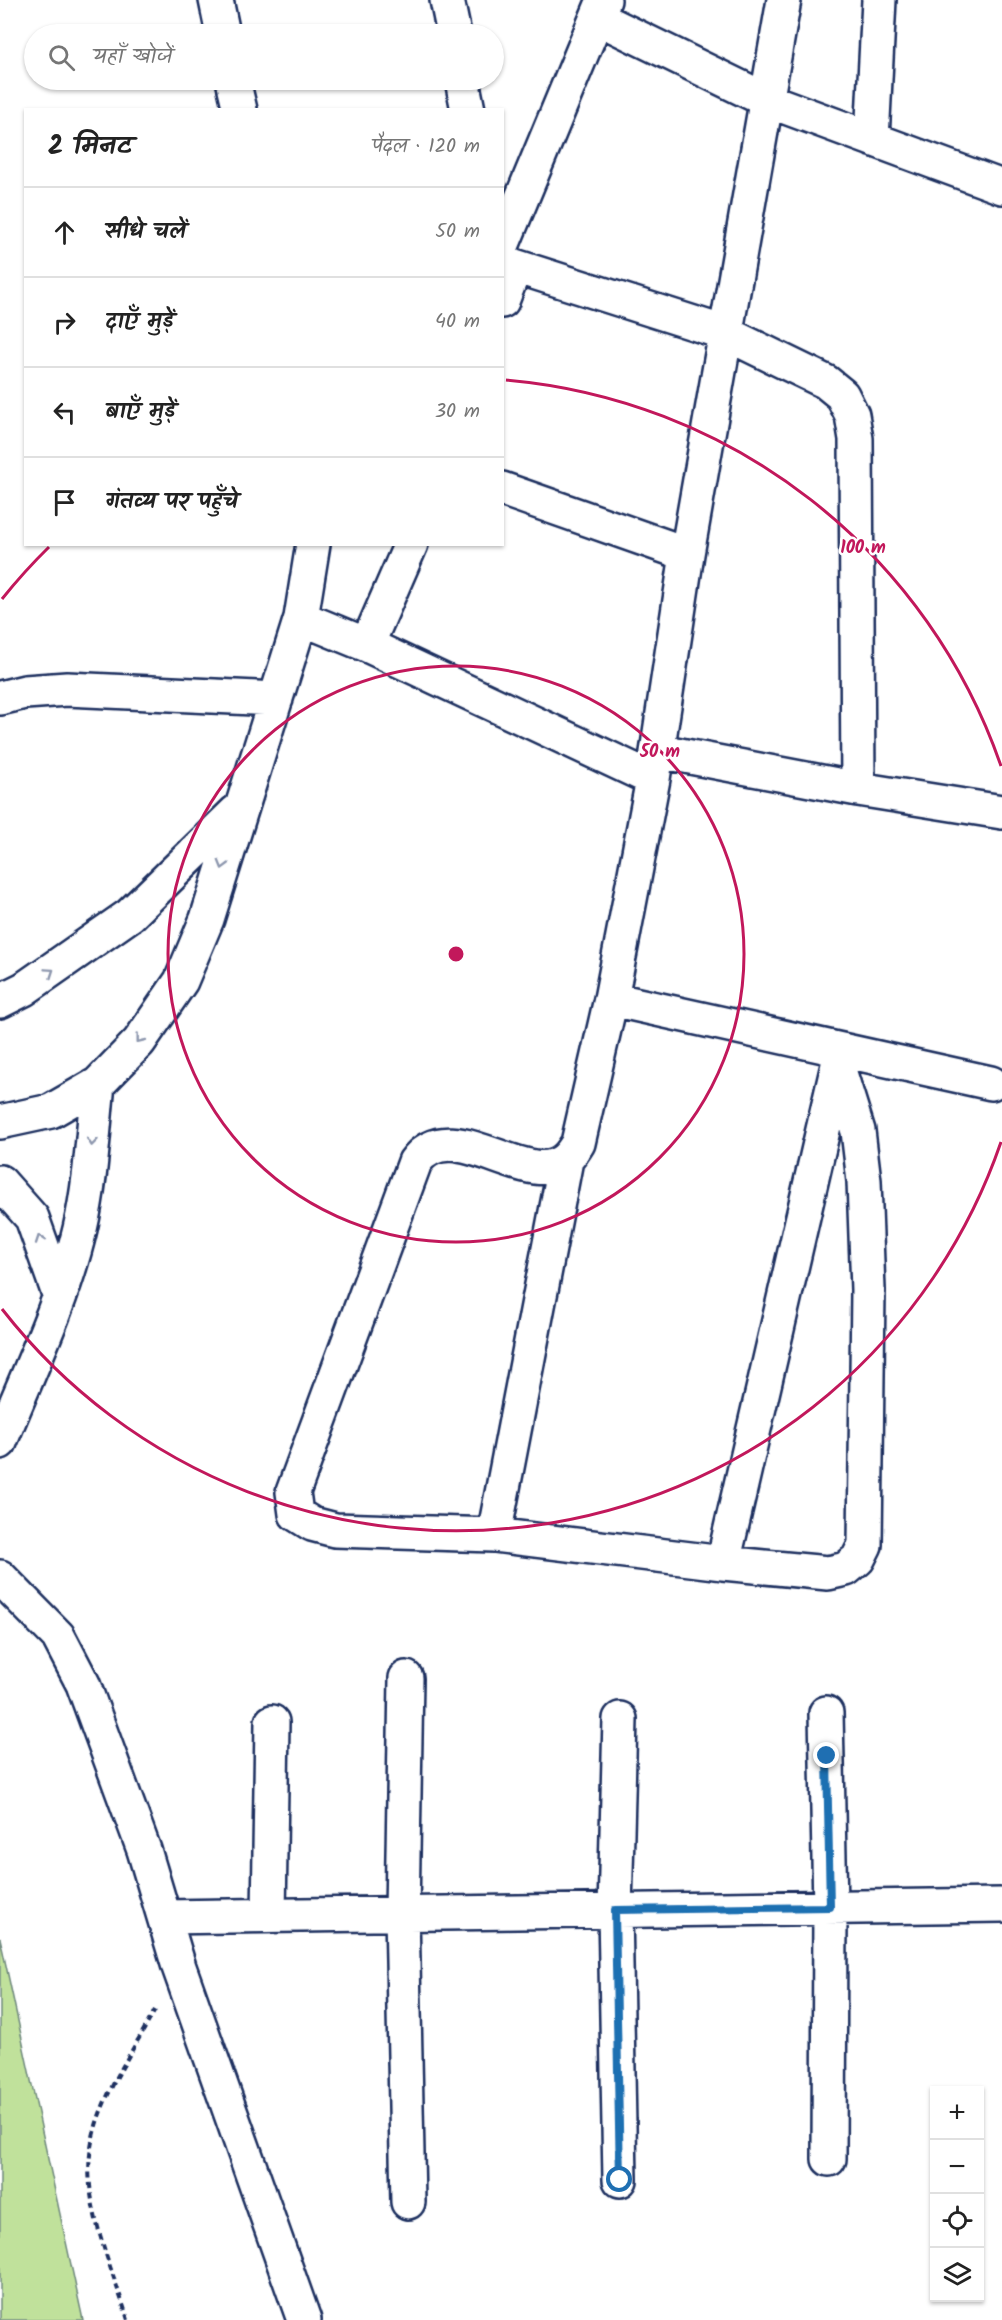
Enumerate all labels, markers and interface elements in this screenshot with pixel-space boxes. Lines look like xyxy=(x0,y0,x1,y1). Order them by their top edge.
search box xyxy=(24,24,504,90)
text: यहाँ खोजें xyxy=(93,40,172,75)
icon: search xyxy=(45,41,78,74)
text: 2 मिनट xyxy=(48,126,132,168)
text: पैदल · 120 m xyxy=(372,131,480,163)
text: सीधे चलें xyxy=(105,215,186,250)
icon: ahead xyxy=(48,216,81,249)
text: 50 m xyxy=(435,216,480,248)
text: दाएँ मुड़ें xyxy=(105,305,174,340)
icon: right xyxy=(48,306,81,339)
text: 40 m xyxy=(435,306,480,338)
text: बाएँ मुड़ें xyxy=(105,395,176,430)
icon: left xyxy=(48,396,81,429)
text: 30 m xyxy=(435,396,480,428)
text: गंतव्य पर पहुँचे xyxy=(105,485,238,520)
icon: arrive xyxy=(48,486,81,519)
text: 100 m xyxy=(840,534,886,563)
text: 50 m xyxy=(639,738,680,767)
one-way arrow xyxy=(218,859,230,870)
centre of rings xyxy=(446,944,466,964)
one-way arrow xyxy=(44,967,54,979)
one-way arrow xyxy=(137,1032,148,1043)
one-way arrow xyxy=(86,1138,99,1147)
one-way arrow xyxy=(34,1234,47,1245)
route end xyxy=(813,1742,839,1768)
map controls xyxy=(930,2086,984,2302)
button: + xyxy=(930,2086,984,2140)
button: − xyxy=(930,2140,984,2194)
route start xyxy=(606,2166,632,2192)
button: locate xyxy=(930,2194,984,2248)
button: layers xyxy=(930,2248,984,2302)

